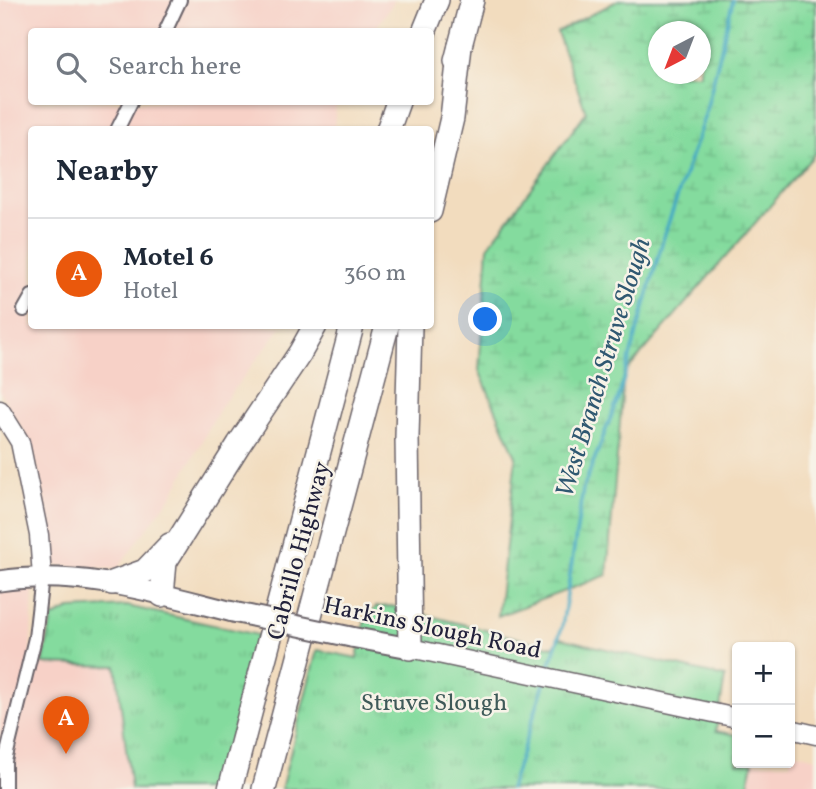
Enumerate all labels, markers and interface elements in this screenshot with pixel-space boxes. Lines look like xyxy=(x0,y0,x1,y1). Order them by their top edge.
north arrow xyxy=(648,21,711,84)
search box xyxy=(28,28,434,105)
icon: search xyxy=(52,48,90,86)
text: Search here xyxy=(108,49,241,85)
text: Nearby xyxy=(56,151,158,193)
water label: West Branch Struve Slough xyxy=(547,234,661,502)
text: Motel 6 xyxy=(123,240,214,276)
text: A xyxy=(71,258,87,290)
text: 360 m xyxy=(344,258,406,290)
text: Hotel xyxy=(123,276,178,308)
your location xyxy=(468,302,502,336)
street label: Cabrillo Highway xyxy=(260,458,340,644)
street label: Harkins Slough Road xyxy=(320,589,544,669)
map controls xyxy=(732,642,795,768)
button: + xyxy=(732,642,795,705)
park label: Struve Slough xyxy=(361,687,507,721)
pin: A xyxy=(43,696,89,754)
button: − xyxy=(732,705,795,768)

